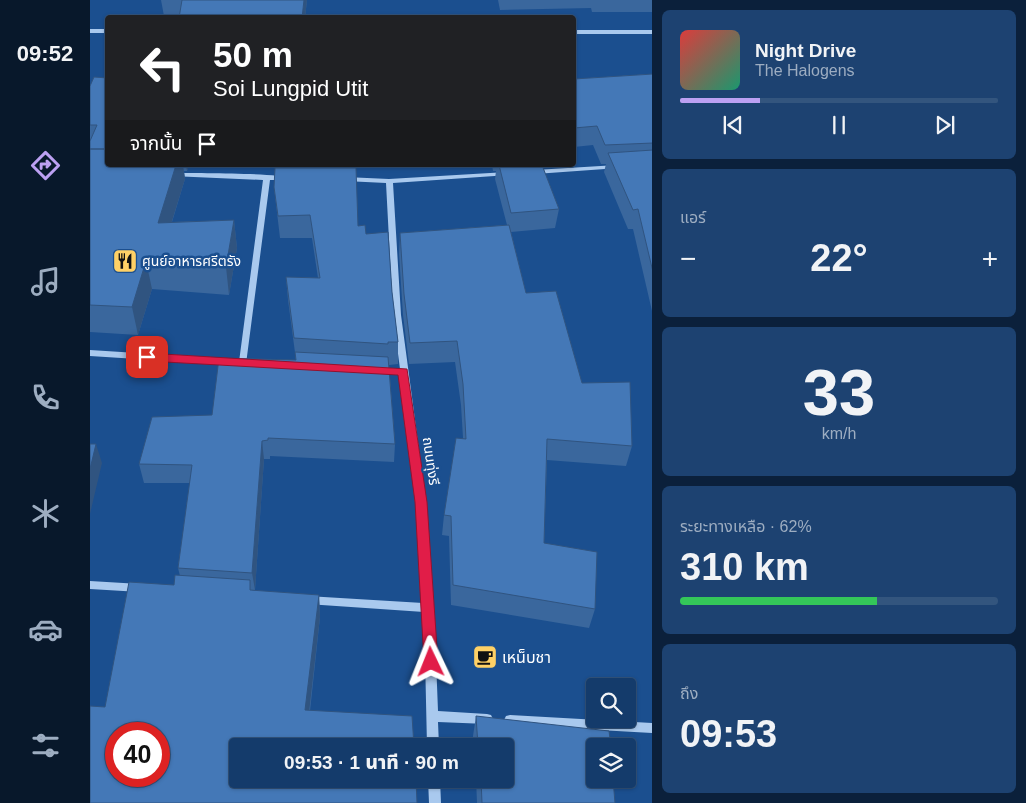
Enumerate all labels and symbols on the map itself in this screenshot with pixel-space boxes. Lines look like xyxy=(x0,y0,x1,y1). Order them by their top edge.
restaurant icon: ศูนย์อาหารศรีตรัง xyxy=(112,248,138,274)
place label: ศูนย์อาหารศรีตรัง xyxy=(142,253,241,270)
pin xyxy=(126,336,168,378)
street label: ถนนทุ่งรี xyxy=(419,436,442,486)
position arrow xyxy=(404,635,456,687)
cafe icon: เหน็บชา xyxy=(472,644,498,670)
place label: เหน็บชา xyxy=(502,649,551,666)
speed limit sign: 40 xyxy=(105,722,170,787)

